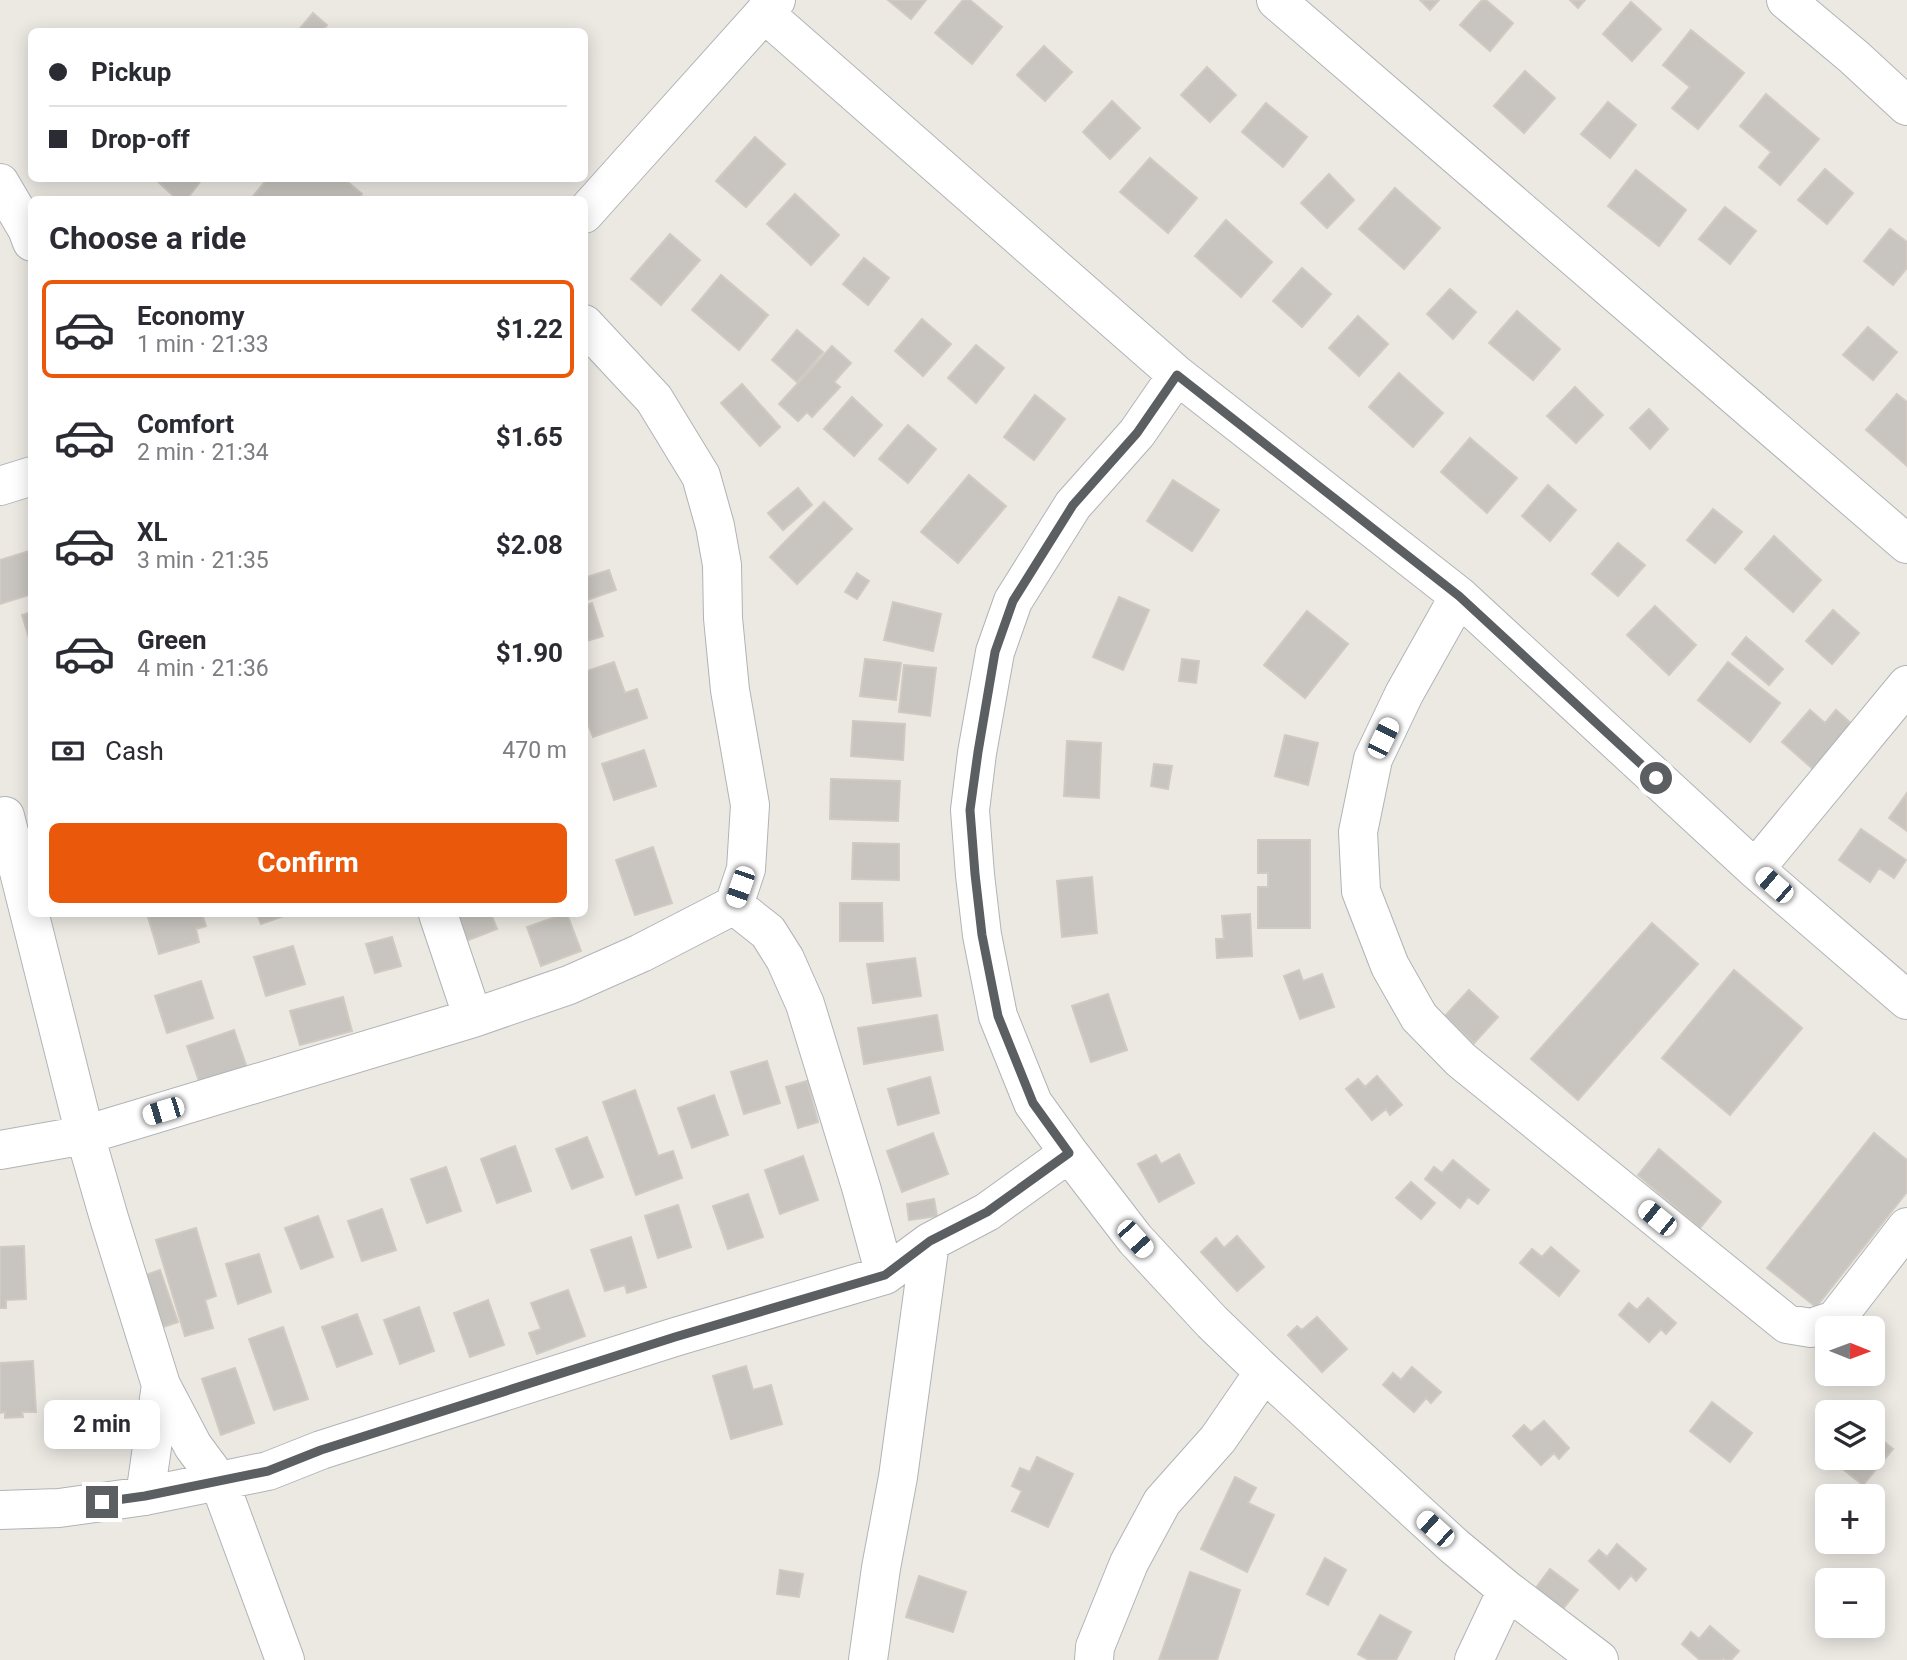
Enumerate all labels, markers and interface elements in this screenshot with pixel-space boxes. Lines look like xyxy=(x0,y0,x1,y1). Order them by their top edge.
text: Pickup xyxy=(91,57,171,87)
text: Drop-off xyxy=(91,124,190,154)
text: Choose a ride xyxy=(49,219,246,257)
icon: car xyxy=(53,298,116,361)
text: Economy xyxy=(137,301,244,331)
text: $1.22 xyxy=(496,314,563,344)
text: 1 min · 21:33 xyxy=(137,331,269,358)
icon: car xyxy=(53,406,116,469)
text: Comfort xyxy=(137,409,234,439)
text: $1.65 xyxy=(496,422,563,452)
text: 2 min · 21:34 xyxy=(137,439,269,466)
icon: car xyxy=(53,514,116,577)
text: XL xyxy=(137,517,168,547)
text: $2.08 xyxy=(496,530,563,560)
text: 3 min · 21:35 xyxy=(137,547,269,574)
icon: car xyxy=(53,622,116,685)
text: Green xyxy=(137,625,207,655)
text: $1.90 xyxy=(496,638,563,668)
text: 4 min · 21:36 xyxy=(137,655,269,682)
car xyxy=(1365,715,1402,761)
icon: cash xyxy=(49,732,87,770)
text: Cash xyxy=(105,736,164,766)
text: 470 m xyxy=(502,737,567,764)
route start xyxy=(1640,762,1672,794)
button: Confirm xyxy=(49,823,567,903)
car xyxy=(1752,863,1797,907)
car xyxy=(724,864,757,910)
car xyxy=(140,1095,187,1127)
car xyxy=(1635,1197,1680,1239)
car xyxy=(1114,1216,1157,1262)
north arrow xyxy=(1815,1316,1885,1386)
map controls xyxy=(1815,1316,1885,1638)
callout: 2 min xyxy=(44,1400,160,1450)
button: layers xyxy=(1815,1400,1885,1470)
text: 2 min xyxy=(73,1411,131,1438)
button: + xyxy=(1815,1484,1885,1554)
route end xyxy=(86,1486,118,1518)
car xyxy=(1413,1507,1458,1551)
button: − xyxy=(1815,1568,1885,1638)

